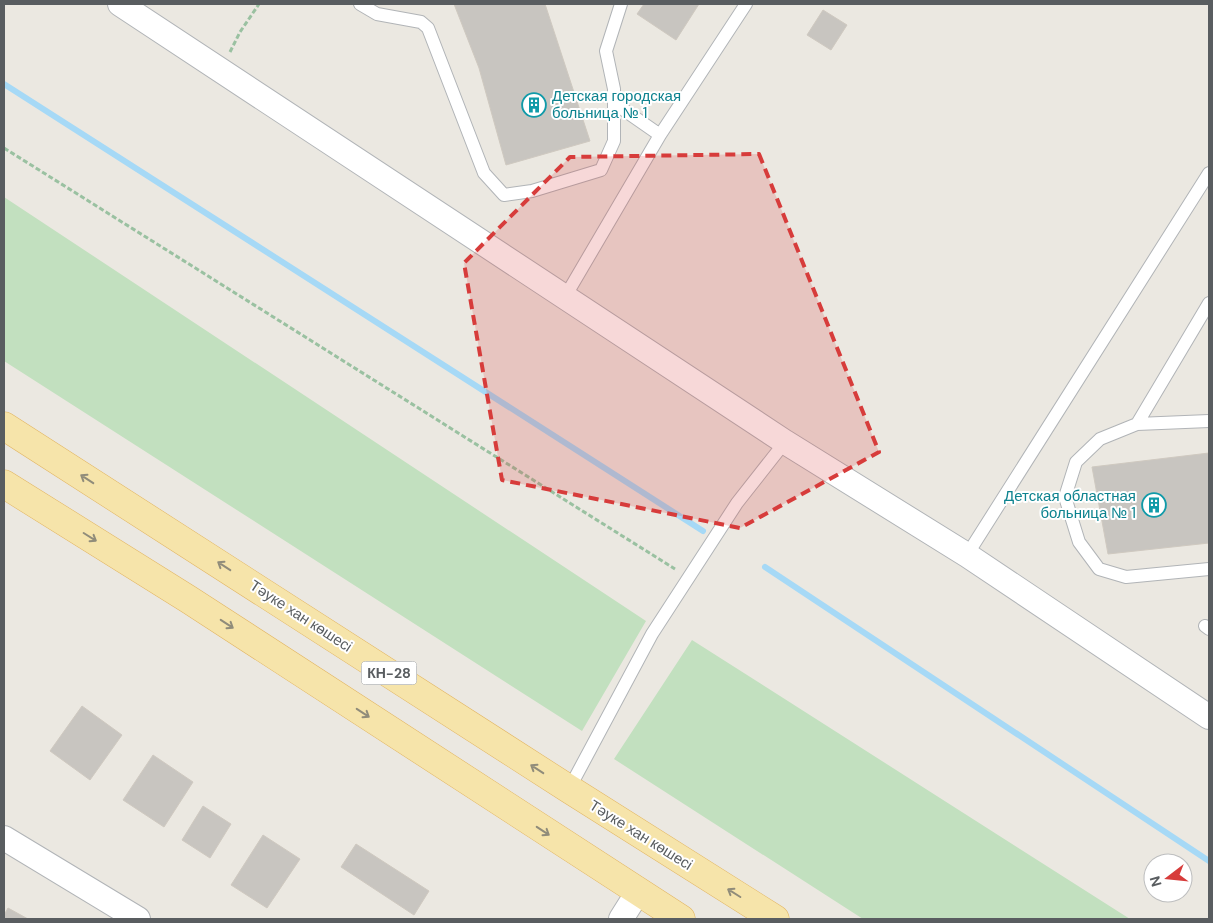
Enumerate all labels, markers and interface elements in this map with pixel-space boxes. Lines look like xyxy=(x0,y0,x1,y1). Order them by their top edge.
place label: Детская городская больница № 1 xyxy=(552,86,681,123)
building icon: Детская городская больница № 1 xyxy=(521,92,547,118)
one-way arrow xyxy=(81,474,95,484)
place label: Детская областная больница № 1 xyxy=(1004,486,1136,523)
building icon: Детская областная больница № 1 xyxy=(1141,492,1167,518)
one-way arrow xyxy=(82,533,96,543)
one-way arrow xyxy=(218,561,232,571)
street label: Тәуке хан көшесі xyxy=(246,575,356,657)
one-way arrow xyxy=(220,619,234,629)
road number: КН-28 xyxy=(362,661,416,684)
one-way arrow xyxy=(356,708,370,718)
one-way arrow xyxy=(530,763,544,774)
street label: Тәуке хан көшесі xyxy=(586,795,696,875)
one-way arrow xyxy=(536,826,550,836)
north arrow xyxy=(1143,853,1193,903)
text: N xyxy=(1145,874,1166,889)
one-way arrow xyxy=(727,888,741,898)

